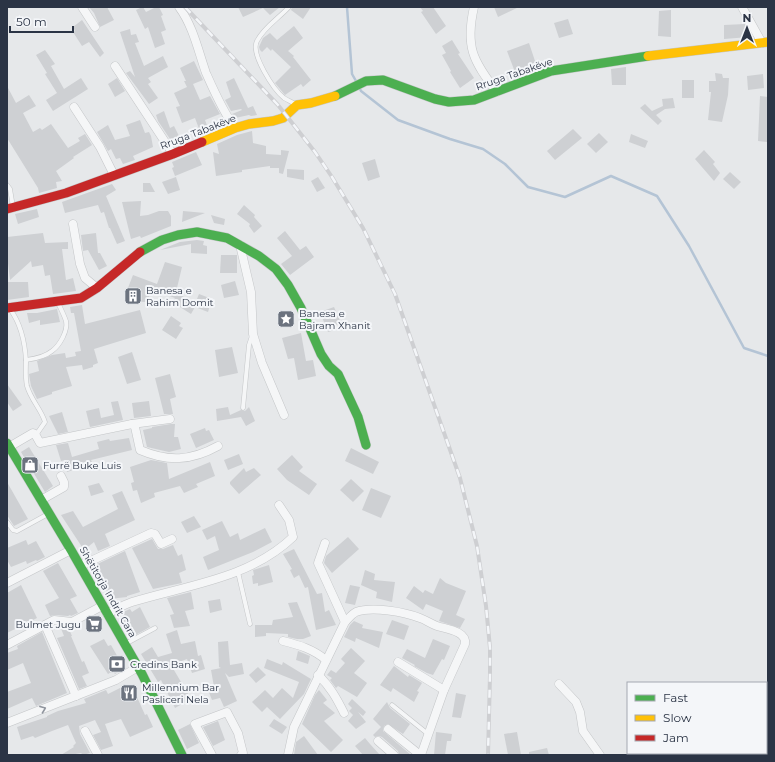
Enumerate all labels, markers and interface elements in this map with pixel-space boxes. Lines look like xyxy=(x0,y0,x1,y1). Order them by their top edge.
scale bar xyxy=(10,8,73,34)
north arrow xyxy=(727,8,767,48)
text: N xyxy=(743,11,751,25)
text: 50 m xyxy=(16,14,47,29)
street label: Rruga Tabakëve xyxy=(474,55,554,93)
street label: Rruga Tabakëve xyxy=(158,112,238,152)
place label: Banesa e Rahim Domit xyxy=(146,284,214,309)
building icon: Banesa e Rahim Domit xyxy=(123,286,143,306)
place label: Banesa e Bajram Xhanit xyxy=(299,307,371,332)
place icon: Banesa e Bajram Xhanit xyxy=(276,309,296,329)
shop icon: Furrë Buke Luis xyxy=(20,455,40,475)
place label: Furrë Buke Luis xyxy=(43,459,121,472)
street label: Shëtitorja Indrit Cara xyxy=(77,544,139,640)
supermarket icon: Bulmet Jugu xyxy=(84,614,104,634)
place label: Bulmet Jugu xyxy=(15,618,81,631)
bank icon: Credins Bank xyxy=(107,654,127,674)
place label: Credins Bank xyxy=(130,658,197,671)
place label: Millennium Bar Pasliceri Nela xyxy=(142,681,219,706)
legend xyxy=(627,682,767,754)
restaurant icon: Millennium Bar Pasliceri Nela xyxy=(119,683,139,703)
text: Fast xyxy=(663,690,688,705)
one-way arrow xyxy=(40,705,47,713)
text: Slow xyxy=(663,710,692,725)
text: Jam xyxy=(662,730,689,745)

